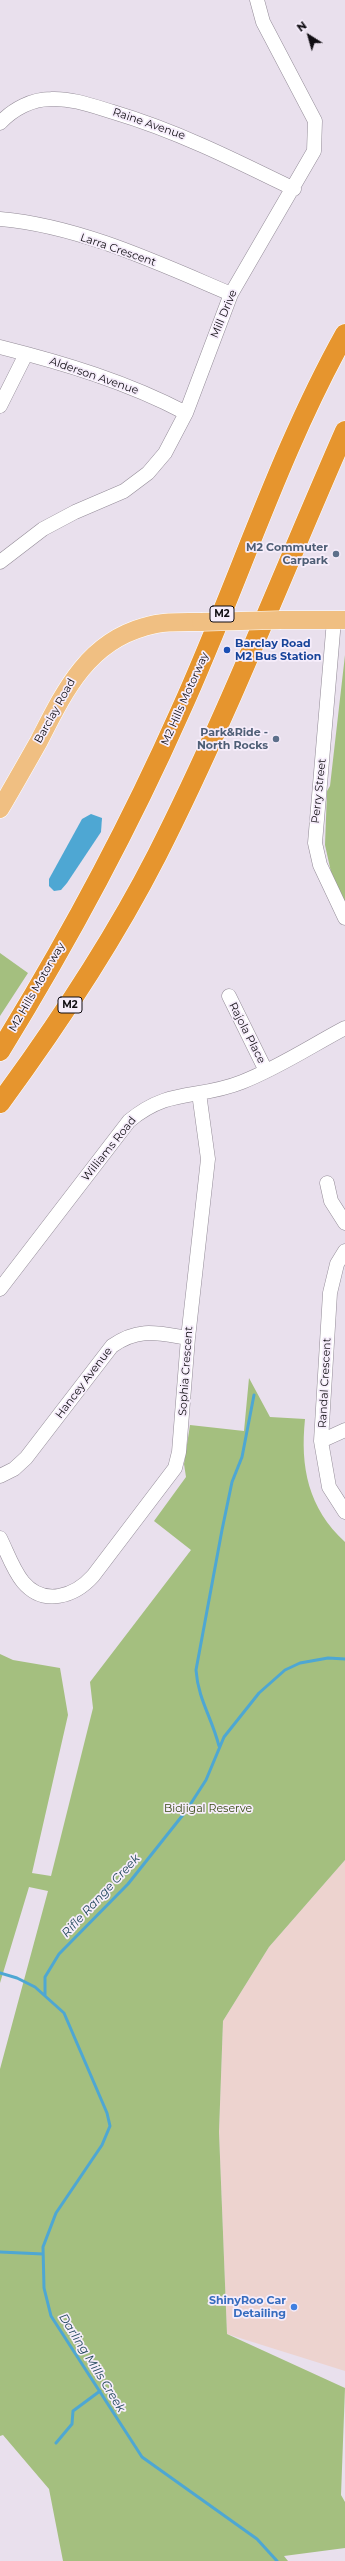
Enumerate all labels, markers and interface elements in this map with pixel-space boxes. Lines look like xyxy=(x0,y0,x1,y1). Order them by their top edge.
north arrow xyxy=(289,16,329,56)
text: N xyxy=(294,18,310,35)
street label: Raine Avenue xyxy=(111,105,187,143)
street label: Larra Crescent xyxy=(78,231,158,269)
street label: Mill Drive xyxy=(208,288,240,340)
street label: Alderson Avenue xyxy=(48,355,140,397)
place label: M2 Commuter Carpark xyxy=(246,541,328,567)
marker: M2 Commuter Carpark xyxy=(331,549,341,559)
road number: M2 xyxy=(210,606,234,622)
place label: Barclay Road M2 Bus Station xyxy=(235,637,321,663)
marker: Barclay Road M2 Bus Station xyxy=(222,645,232,655)
street label: M2 Hills Motorway xyxy=(159,650,211,748)
street label: Barclay Road xyxy=(32,676,78,746)
place label: Park&Ride - North Rocks xyxy=(197,726,268,752)
marker: Park&Ride - North Rocks xyxy=(271,734,281,744)
street label: Perry Street xyxy=(309,758,329,824)
street label: M2 Hills Motorway xyxy=(6,940,68,1034)
road number: M2 xyxy=(58,997,82,1013)
street label: Rajola Place xyxy=(226,1000,268,1066)
street label: Williams Road xyxy=(79,1114,139,1184)
street label: Sophia Crescent xyxy=(176,1326,196,1416)
street label: Randal Crescent xyxy=(316,1338,334,1428)
street label: Hancey Avenue xyxy=(53,1345,115,1421)
park label: Bidjigal Reserve xyxy=(164,1802,252,1816)
water label: Rifle Range Creek xyxy=(59,1852,143,1940)
place label: ShinyRoo Car Detailing xyxy=(209,2294,286,2320)
marker: ShinyRoo Car Detailing xyxy=(289,2302,299,2312)
water label: Darling Mills Creek xyxy=(56,2311,128,2415)

